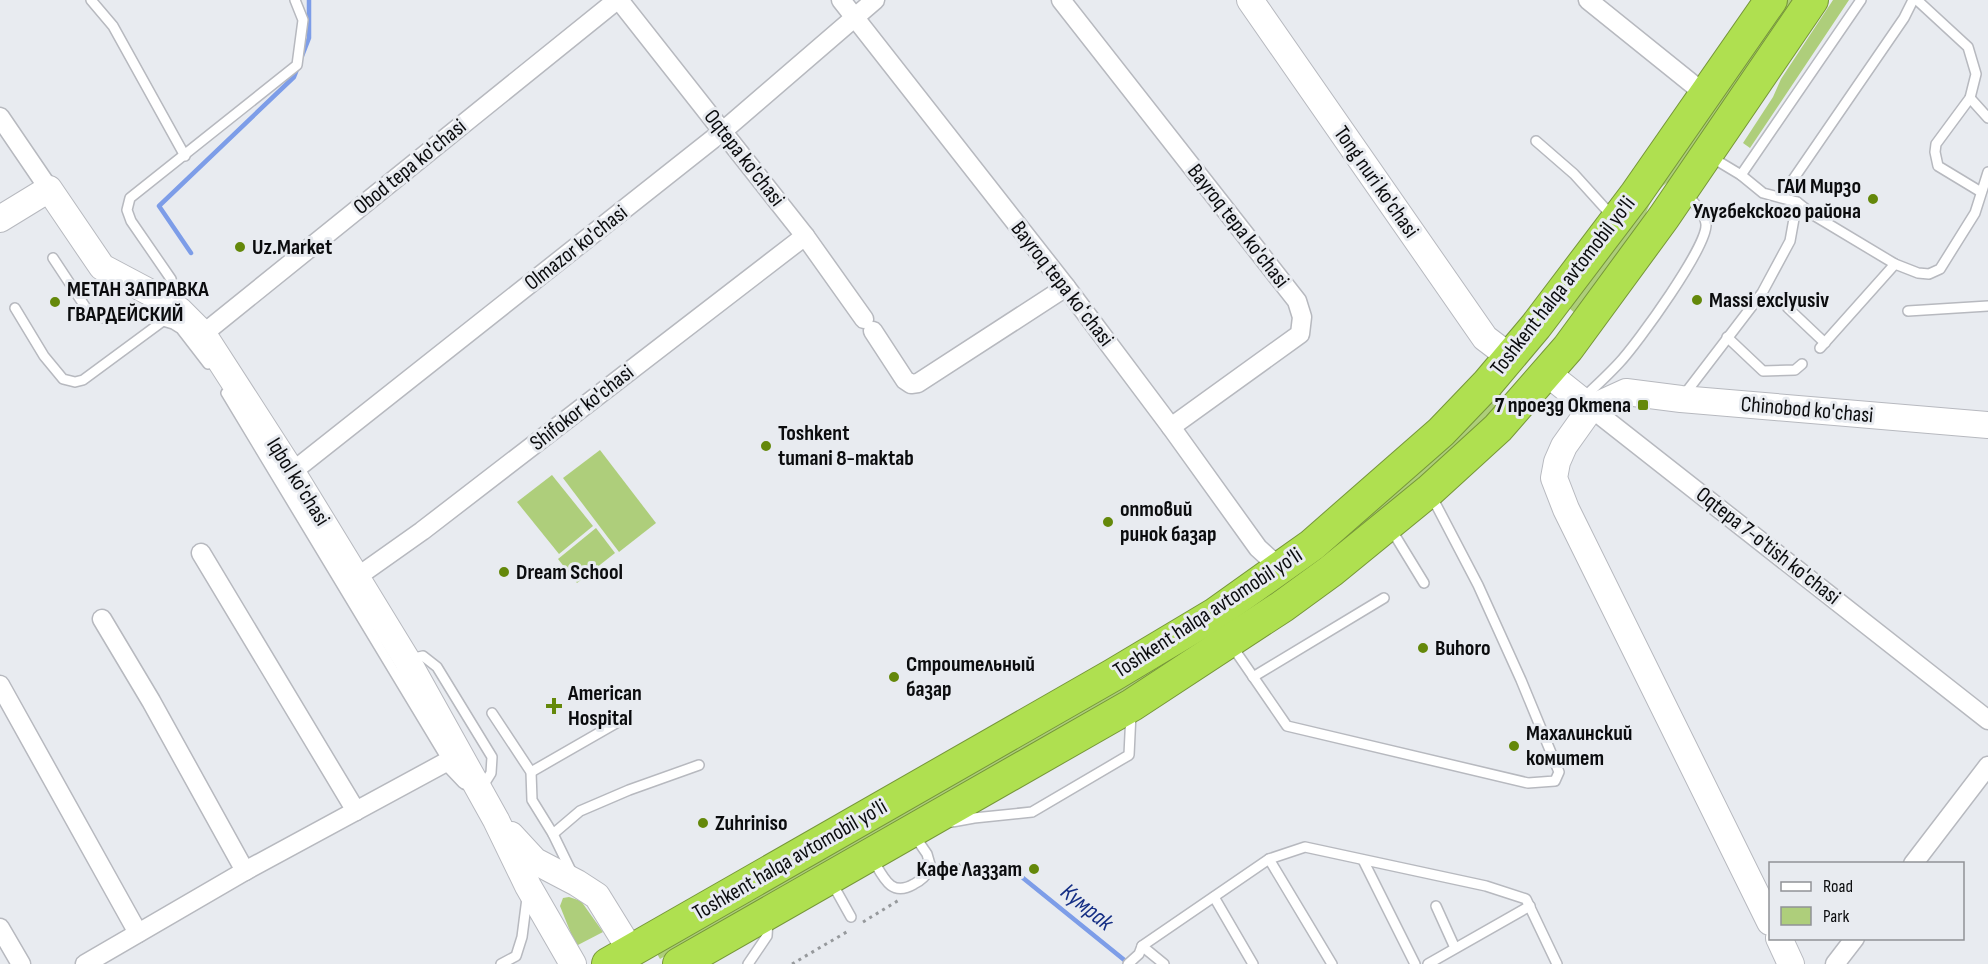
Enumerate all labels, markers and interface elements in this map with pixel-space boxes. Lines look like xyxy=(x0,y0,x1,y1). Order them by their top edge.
street label: Oqtepa ko'chasi xyxy=(698,104,790,212)
street label: Obod tepa ko'chasi xyxy=(348,113,472,221)
street label: Tong nuri ko'chasi xyxy=(1328,121,1424,243)
street label: Bayroq tepa ko'chasi xyxy=(1181,159,1295,293)
place label: ГАИ Мирзо Улугбекского района xyxy=(1693,173,1861,225)
street label: Toshkent halqa avtomobil yo'li xyxy=(1485,191,1641,381)
marker: ГАИ Мирзо Улугбекского района xyxy=(1866,192,1880,206)
street label: Olmazor ko'chasi xyxy=(519,199,633,297)
street label: Bayroq tepa koʻchasi xyxy=(1005,216,1119,352)
place label: Uz.Market xyxy=(252,234,332,261)
marker: Uz.Market xyxy=(233,240,247,254)
place label: МЕТАН ЗАПРАВКА ГВАРДЕЙСКИЙ xyxy=(67,276,209,328)
place label: Massi exclyusiv xyxy=(1709,287,1829,314)
marker: Massi exclyusiv xyxy=(1690,293,1704,307)
marker: МЕТАН ЗАПРАВКА ГВАРДЕЙСКИЙ xyxy=(48,295,62,309)
street label: Shifokor ko'chasi xyxy=(525,359,639,457)
street label: Chinobod ko'chasi xyxy=(1740,391,1874,429)
place label: 7 проезд Октепа xyxy=(1495,392,1631,419)
marker: 7 проезд Октепа xyxy=(1636,398,1650,412)
place label: Toshkent tumani 8-maktab xyxy=(778,420,914,472)
street label: Iqbol ko'chasi xyxy=(260,433,336,531)
marker: Toshkent tumani 8-maktab xyxy=(759,439,773,453)
street label: Oqtepa 7-o'tish ko'chasi xyxy=(1690,481,1846,611)
place label: оптовий ринок базар xyxy=(1120,496,1217,548)
marker: оптовий ринок базар xyxy=(1101,515,1115,529)
street label: Toshkent halqa avtomobil yo'li xyxy=(1108,542,1308,684)
place label: Dream School xyxy=(516,559,623,586)
marker: Dream School xyxy=(497,565,511,579)
place label: Buhoro xyxy=(1435,635,1491,662)
marker: Buhoro xyxy=(1416,641,1430,655)
place label: Строительный базар xyxy=(906,651,1035,703)
marker: Строительный базар xyxy=(887,670,901,684)
place label: American Hospital xyxy=(567,680,642,732)
marker: American Hospital xyxy=(545,697,563,715)
place label: Махалинский комитет xyxy=(1526,720,1632,772)
marker: Махалинский комитет xyxy=(1507,739,1521,753)
street label: Toshkent halqa avtomobil yo'li xyxy=(688,793,892,927)
place label: Zuhriniso xyxy=(715,810,788,837)
marker: Zuhriniso xyxy=(696,816,710,830)
place label: Кафе Лаззат xyxy=(916,856,1022,883)
marker: Кафе Лаззат xyxy=(1027,862,1041,876)
legend xyxy=(1769,862,1964,940)
text: Road xyxy=(1823,876,1853,897)
water label: Кумрак xyxy=(1055,877,1120,938)
text: Park xyxy=(1823,906,1849,927)

